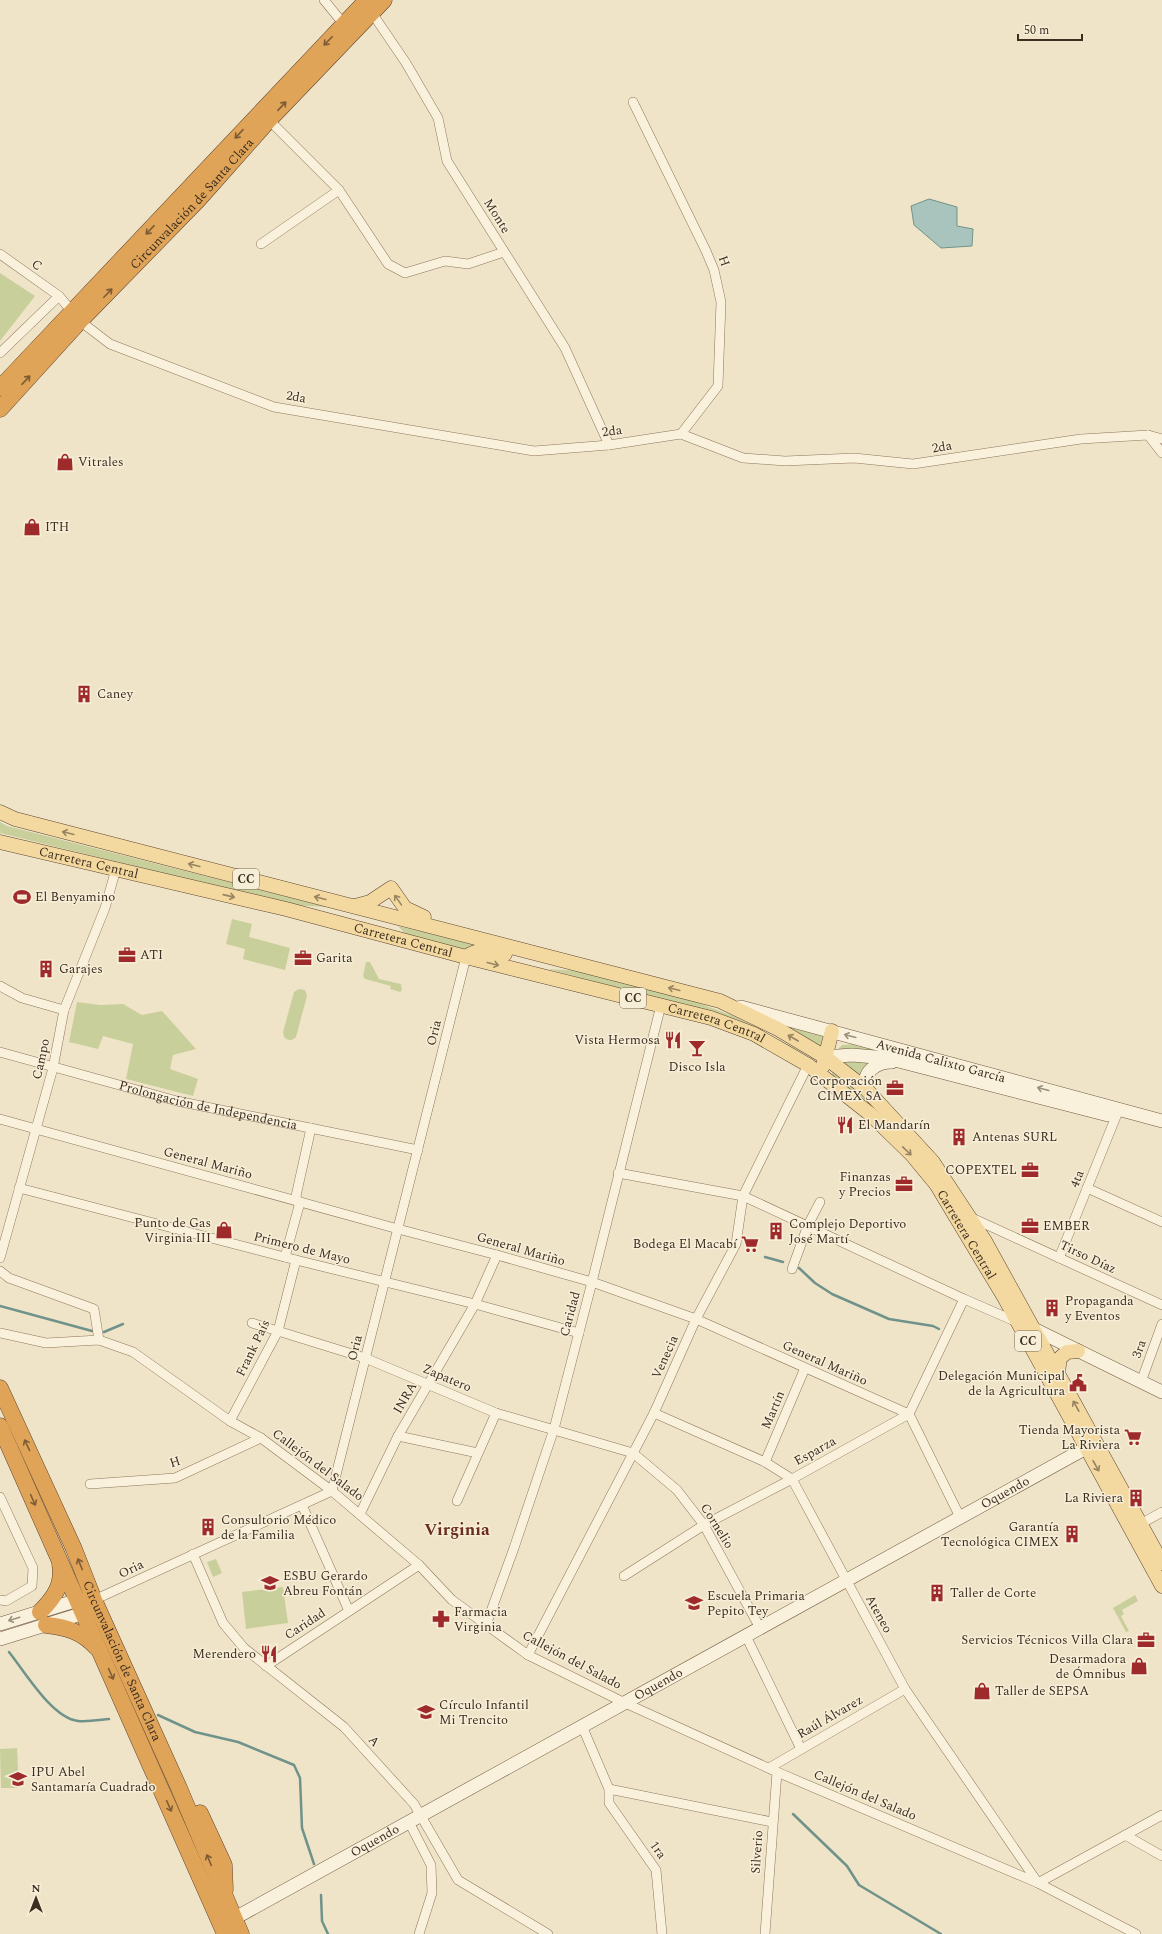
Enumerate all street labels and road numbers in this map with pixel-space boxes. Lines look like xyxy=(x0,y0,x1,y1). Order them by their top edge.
street label: Circunvalación de Santa Clara xyxy=(125,133,259,274)
street label: Monte xyxy=(478,195,516,237)
street label: H xyxy=(713,253,735,269)
street label: C xyxy=(27,254,47,276)
street label: 2da xyxy=(284,385,308,409)
street label: 2da xyxy=(601,420,624,442)
street label: 2da xyxy=(930,435,954,458)
street label: Carretera Central xyxy=(37,841,141,884)
road number: CC xyxy=(233,869,259,889)
street label: Carretera Central xyxy=(351,917,455,963)
road number: CC xyxy=(620,988,646,1008)
street label: Carretera Central xyxy=(666,998,769,1048)
street label: Oria xyxy=(421,1017,447,1048)
street label: Avenida Calixto García xyxy=(874,1034,1008,1088)
street label: Campo xyxy=(27,1037,55,1081)
street label: Prolongación de Independencia xyxy=(117,1075,300,1135)
street label: General Mariño xyxy=(161,1142,255,1184)
street label: 4ta xyxy=(1064,1167,1090,1191)
street label: Carretera Central xyxy=(932,1186,1001,1283)
street label: Primero de Mayo xyxy=(251,1226,353,1270)
street label: General Mariño xyxy=(474,1227,568,1271)
street label: Tirso Díaz xyxy=(1056,1235,1120,1279)
street label: Caridad xyxy=(554,1289,586,1339)
street label: Frank País xyxy=(231,1316,275,1380)
street label: Venecia xyxy=(647,1331,684,1382)
road number: CC xyxy=(1015,1331,1041,1351)
street label: Oria xyxy=(342,1332,368,1363)
street label: General Mariño xyxy=(779,1335,871,1391)
street label: 3ra xyxy=(1126,1336,1152,1361)
street label: Zapatero xyxy=(419,1359,475,1397)
street label: INRA xyxy=(388,1378,422,1418)
street label: Martín xyxy=(756,1387,790,1432)
street label: Callejón del Salado xyxy=(268,1424,368,1506)
street label: Esparza xyxy=(790,1431,840,1471)
street label: H xyxy=(167,1451,183,1473)
street label: Oquendo xyxy=(977,1471,1033,1514)
street label: Cornelio xyxy=(695,1499,739,1553)
street label: Oria xyxy=(115,1554,148,1584)
street label: Circunvalación de Santa Clara xyxy=(77,1578,167,1745)
street label: Ateneo xyxy=(860,1591,898,1637)
street label: Caridad xyxy=(280,1603,330,1645)
street label: Callejón del Salado xyxy=(519,1625,625,1695)
street label: Oquendo xyxy=(630,1663,687,1706)
street label: Raúl Álvarez xyxy=(793,1690,867,1744)
street label: A xyxy=(363,1731,385,1752)
street label: Callejón del Salado xyxy=(810,1764,920,1826)
street label: Oquendo xyxy=(347,1819,403,1862)
street label: Silverio xyxy=(746,1830,768,1874)
street label: 1ra xyxy=(645,1837,672,1864)

